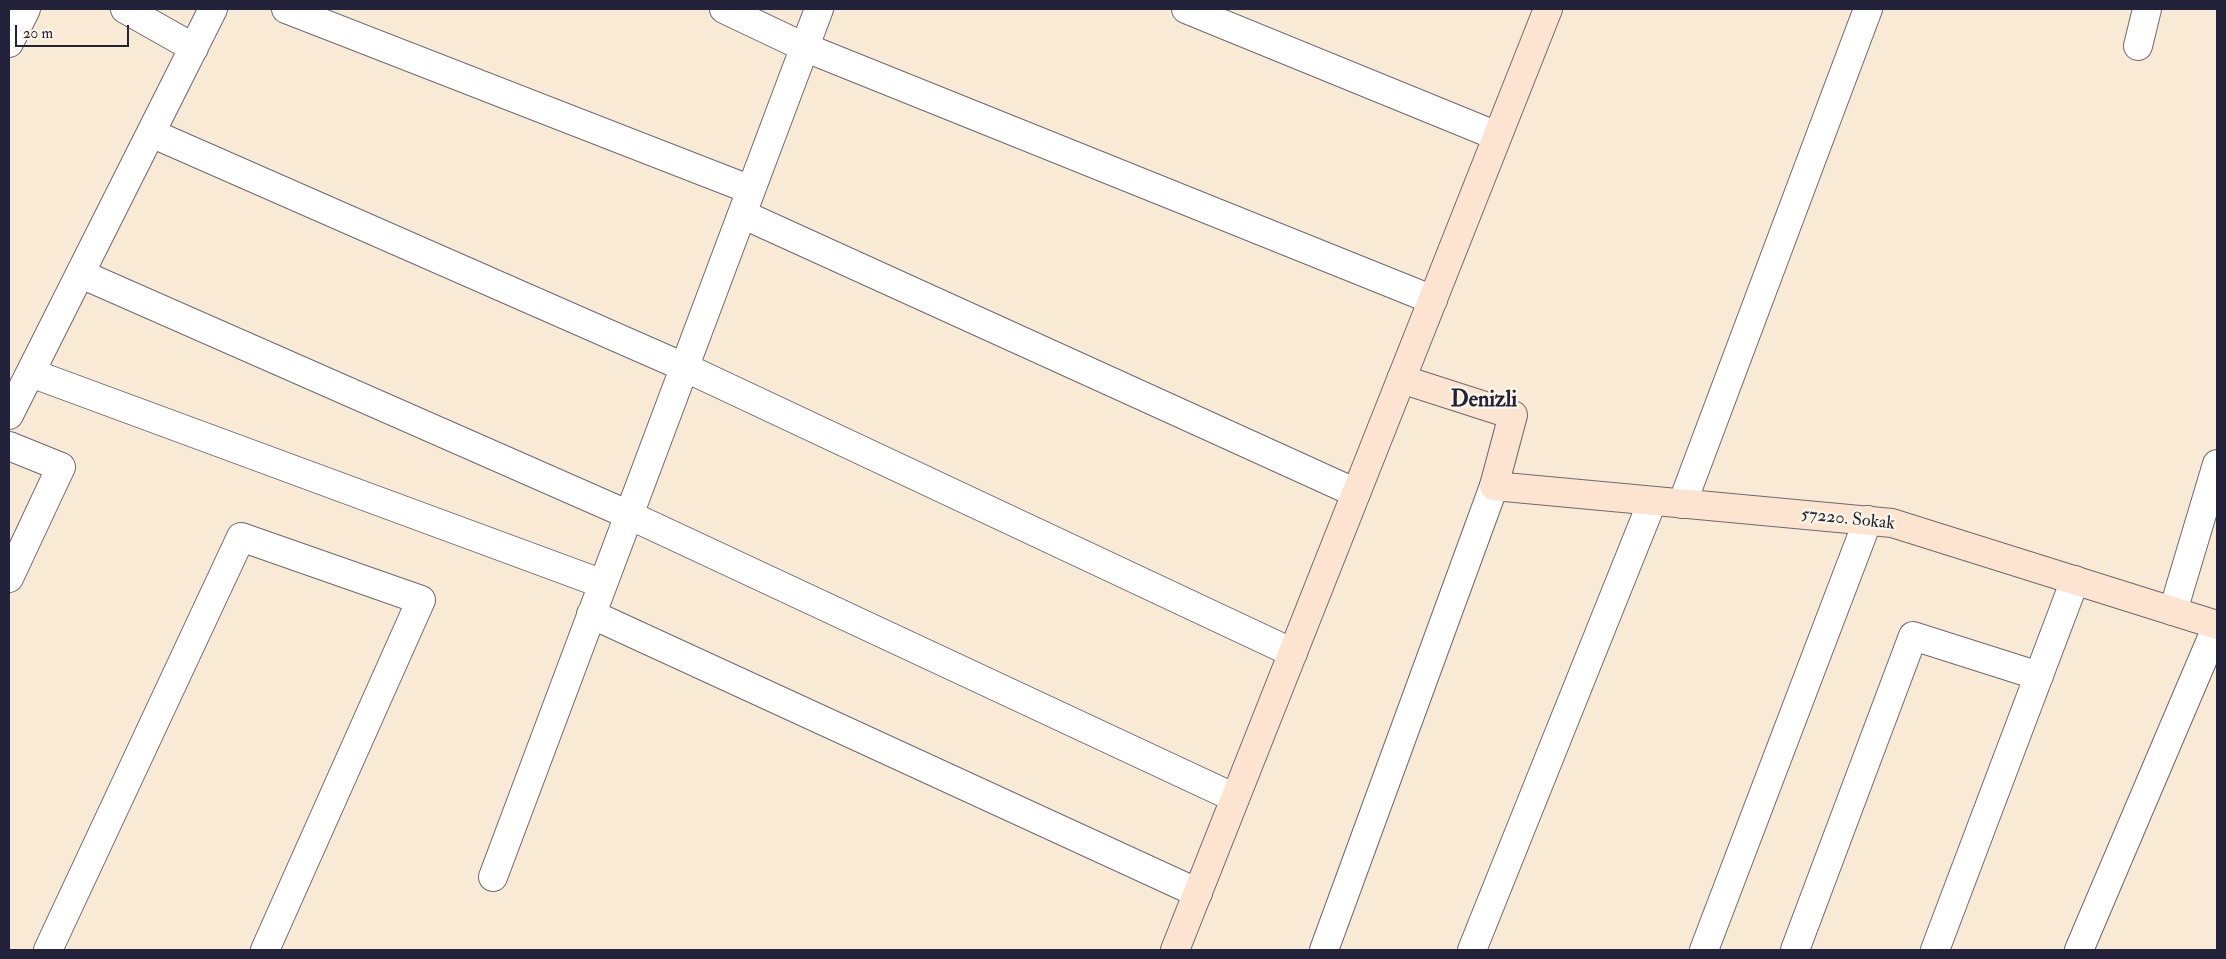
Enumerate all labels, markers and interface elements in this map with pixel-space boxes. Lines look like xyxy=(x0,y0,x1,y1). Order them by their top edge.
scale bar xyxy=(18,15,131,47)
text: 20 m xyxy=(23,24,53,43)
district label: Denizli xyxy=(1451,388,1517,414)
street label: 57220. Sokak xyxy=(1800,504,1896,536)

